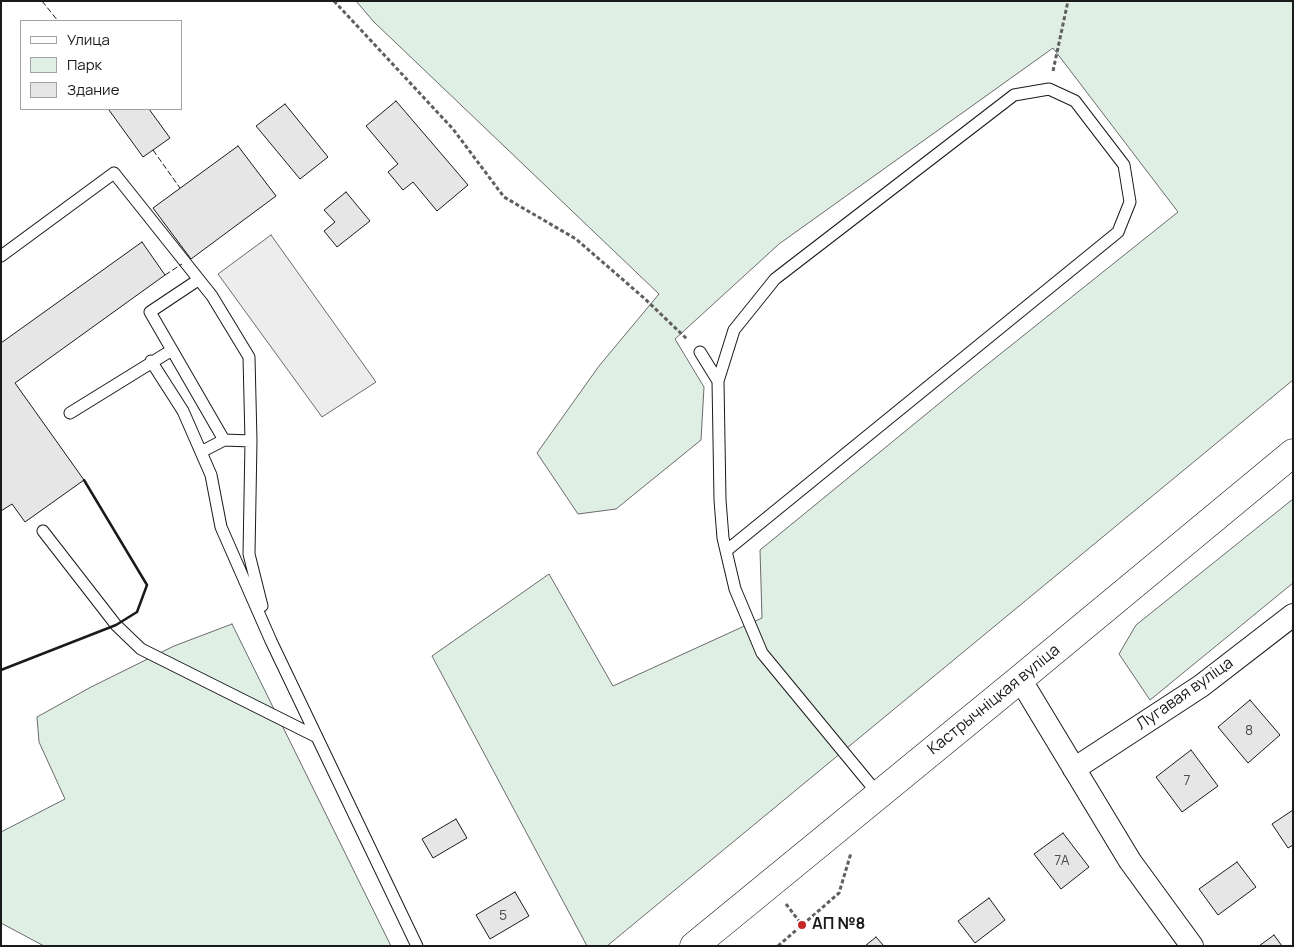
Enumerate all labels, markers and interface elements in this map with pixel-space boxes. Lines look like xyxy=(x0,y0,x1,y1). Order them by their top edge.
legend xyxy=(20,20,182,110)
text: Улица xyxy=(67,29,110,50)
text: Парк xyxy=(67,54,102,75)
text: Здание xyxy=(67,79,119,100)
street label: Кастрычніцкая вуліца xyxy=(924,641,1064,759)
street label: Лугавая вуліца xyxy=(1133,654,1237,734)
house number: 8 xyxy=(1245,723,1253,739)
house number: 7 xyxy=(1183,773,1191,789)
house number: 7А xyxy=(1054,853,1070,869)
house number: 5 xyxy=(499,908,507,924)
place label: АП №8 xyxy=(812,915,865,935)
marker: АП №8 xyxy=(796,919,808,931)

